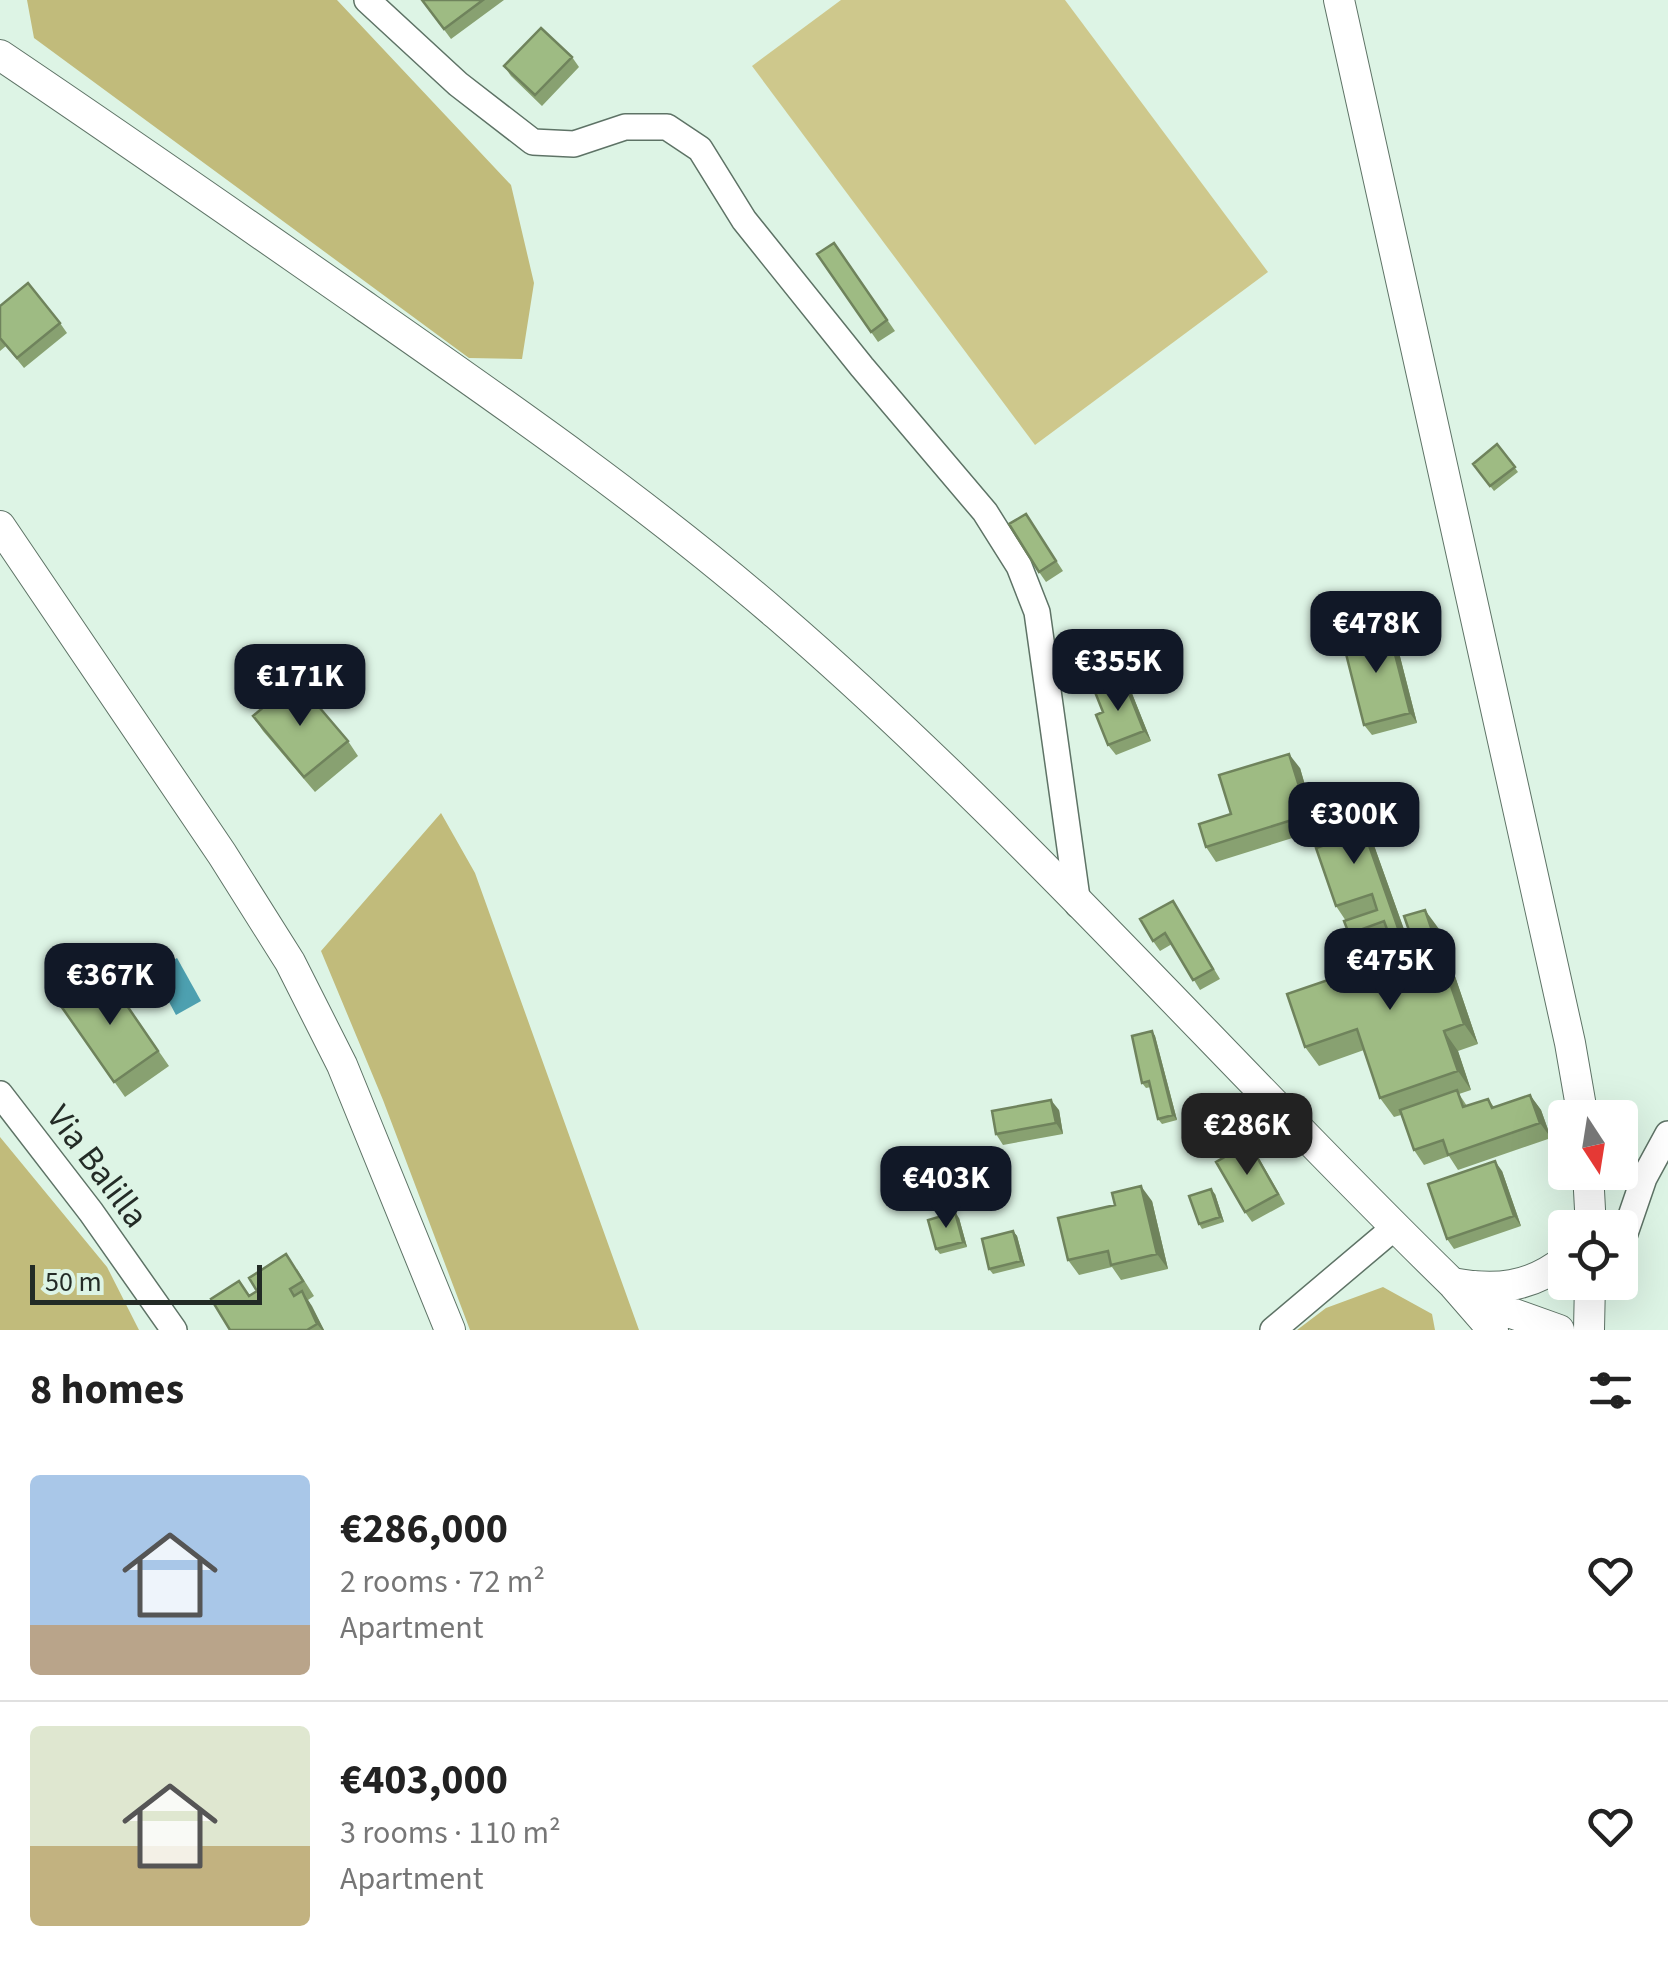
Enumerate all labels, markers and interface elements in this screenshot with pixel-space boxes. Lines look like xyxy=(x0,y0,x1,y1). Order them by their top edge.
pin: €478K xyxy=(1306,591,1446,676)
text: €478K xyxy=(1332,600,1420,646)
pin: €355K xyxy=(1048,629,1188,714)
text: €355K xyxy=(1074,638,1162,684)
pin: €171K xyxy=(230,644,370,729)
text: €171K xyxy=(256,653,344,699)
pin: €300K xyxy=(1284,782,1424,867)
text: €300K xyxy=(1310,791,1398,837)
pin: €475K xyxy=(1320,928,1460,1013)
text: €475K xyxy=(1346,937,1434,983)
pin: €367K xyxy=(40,943,180,1028)
text: €367K xyxy=(66,952,154,998)
pin: €286K xyxy=(1177,1093,1317,1178)
street label: Via Balilla xyxy=(34,1095,160,1239)
north arrow xyxy=(1548,1100,1638,1190)
map controls xyxy=(1548,1100,1638,1300)
text: €286K xyxy=(1203,1102,1291,1148)
pin: €403K xyxy=(876,1146,1016,1231)
text: €403K xyxy=(902,1155,990,1201)
button: locate xyxy=(1548,1210,1638,1300)
scale bar xyxy=(30,1260,262,1304)
text: 50 m xyxy=(45,1262,102,1302)
text: 8 homes xyxy=(30,1360,184,1420)
icon: filters xyxy=(1583,1363,1638,1418)
text: €286,000 xyxy=(340,1499,508,1559)
icon: home xyxy=(110,1515,230,1635)
icon: heart xyxy=(1583,1548,1638,1603)
text: 2 rooms · 72 m² xyxy=(340,1559,545,1605)
text: Apartment xyxy=(340,1605,483,1651)
text: €403,000 xyxy=(340,1750,508,1810)
icon: home xyxy=(110,1766,230,1886)
icon: heart xyxy=(1583,1799,1638,1854)
text: 3 rooms · 110 m² xyxy=(340,1810,561,1856)
text: Apartment xyxy=(340,1856,483,1902)

